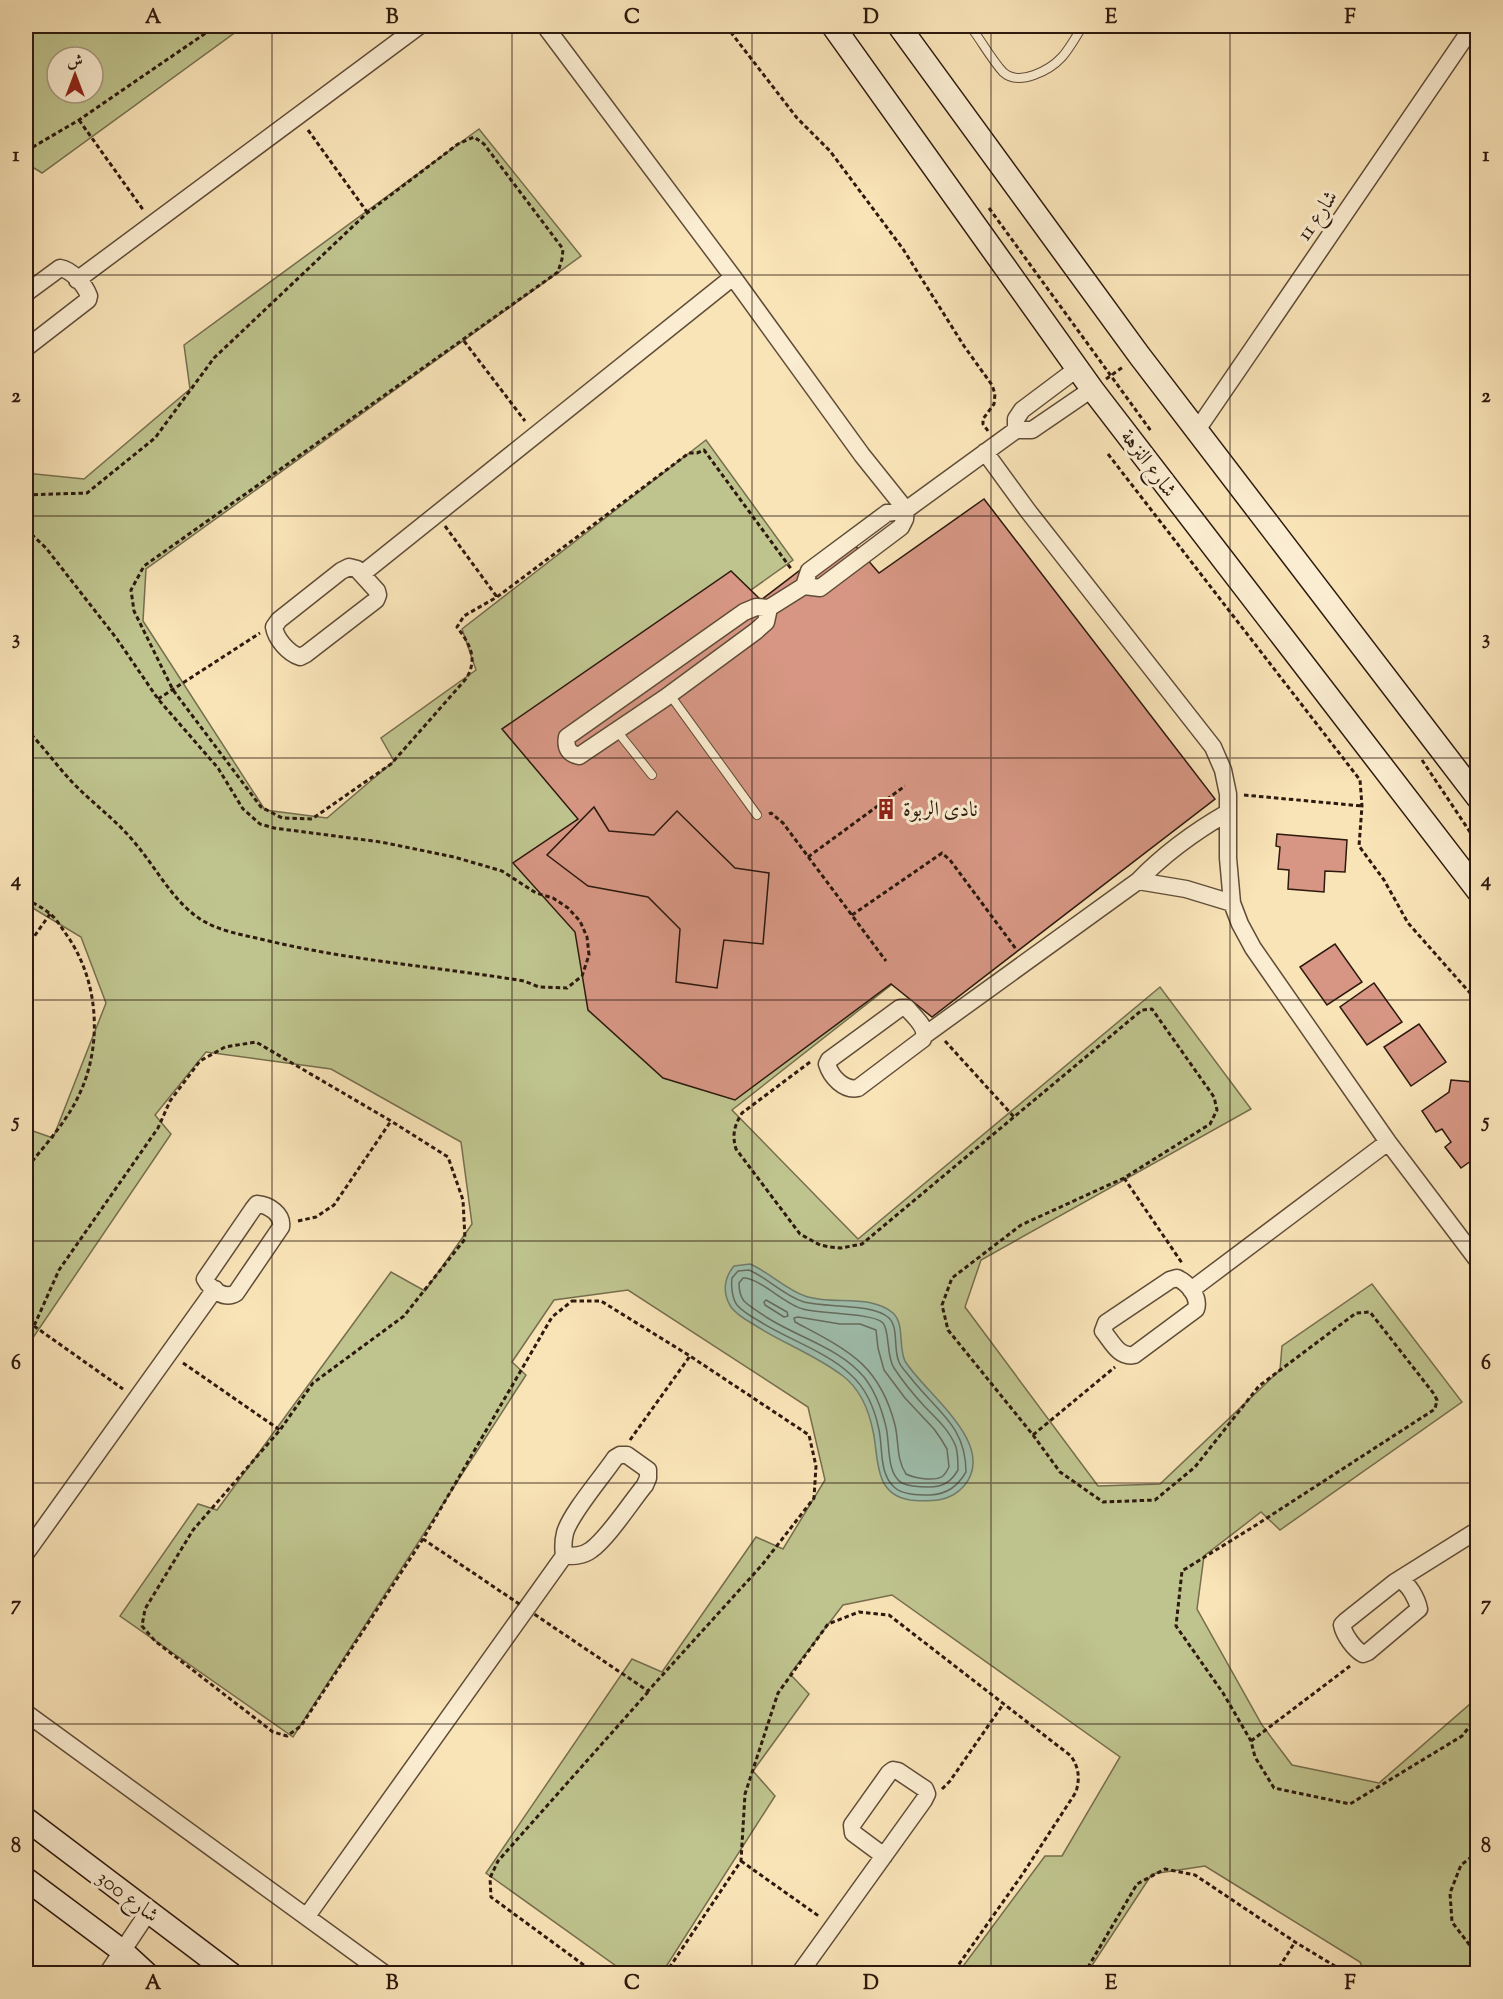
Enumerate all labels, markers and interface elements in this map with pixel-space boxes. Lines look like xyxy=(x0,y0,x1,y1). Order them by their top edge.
text: A xyxy=(145,4,162,33)
text: B xyxy=(386,4,399,33)
text: C xyxy=(624,4,640,33)
text: D xyxy=(863,4,879,33)
text: E xyxy=(1105,4,1118,33)
text: F xyxy=(1344,4,1356,33)
north arrow xyxy=(45,45,105,105)
text: ش xyxy=(67,51,83,74)
text: 1 xyxy=(13,142,20,171)
text: 1 xyxy=(1483,142,1490,171)
street label: شارع 11 xyxy=(1291,185,1347,248)
text: 2 xyxy=(11,383,21,412)
text: 2 xyxy=(1481,383,1491,412)
street label: شارع النزهة xyxy=(1111,424,1183,505)
text: 3 xyxy=(12,625,20,654)
text: 3 xyxy=(1482,625,1490,654)
place label: نادى الربوة xyxy=(903,796,978,826)
building icon: نادى الربوة xyxy=(874,797,898,821)
text: 4 xyxy=(10,867,21,896)
text: 4 xyxy=(1480,867,1491,896)
text: 5 xyxy=(11,1108,20,1137)
text: 5 xyxy=(1481,1108,1490,1137)
text: 6 xyxy=(11,1350,21,1379)
text: 6 xyxy=(1481,1350,1491,1379)
text: 7 xyxy=(11,1591,22,1620)
text: 7 xyxy=(1481,1591,1492,1620)
text: 8 xyxy=(11,1833,21,1862)
text: 8 xyxy=(1481,1833,1491,1862)
street label: شارع 300 xyxy=(89,1864,164,1932)
text: A xyxy=(145,1970,162,1999)
text: B xyxy=(386,1970,399,1999)
text: C xyxy=(624,1970,640,1999)
text: D xyxy=(863,1970,879,1999)
text: E xyxy=(1105,1970,1118,1999)
text: F xyxy=(1344,1970,1356,1999)

